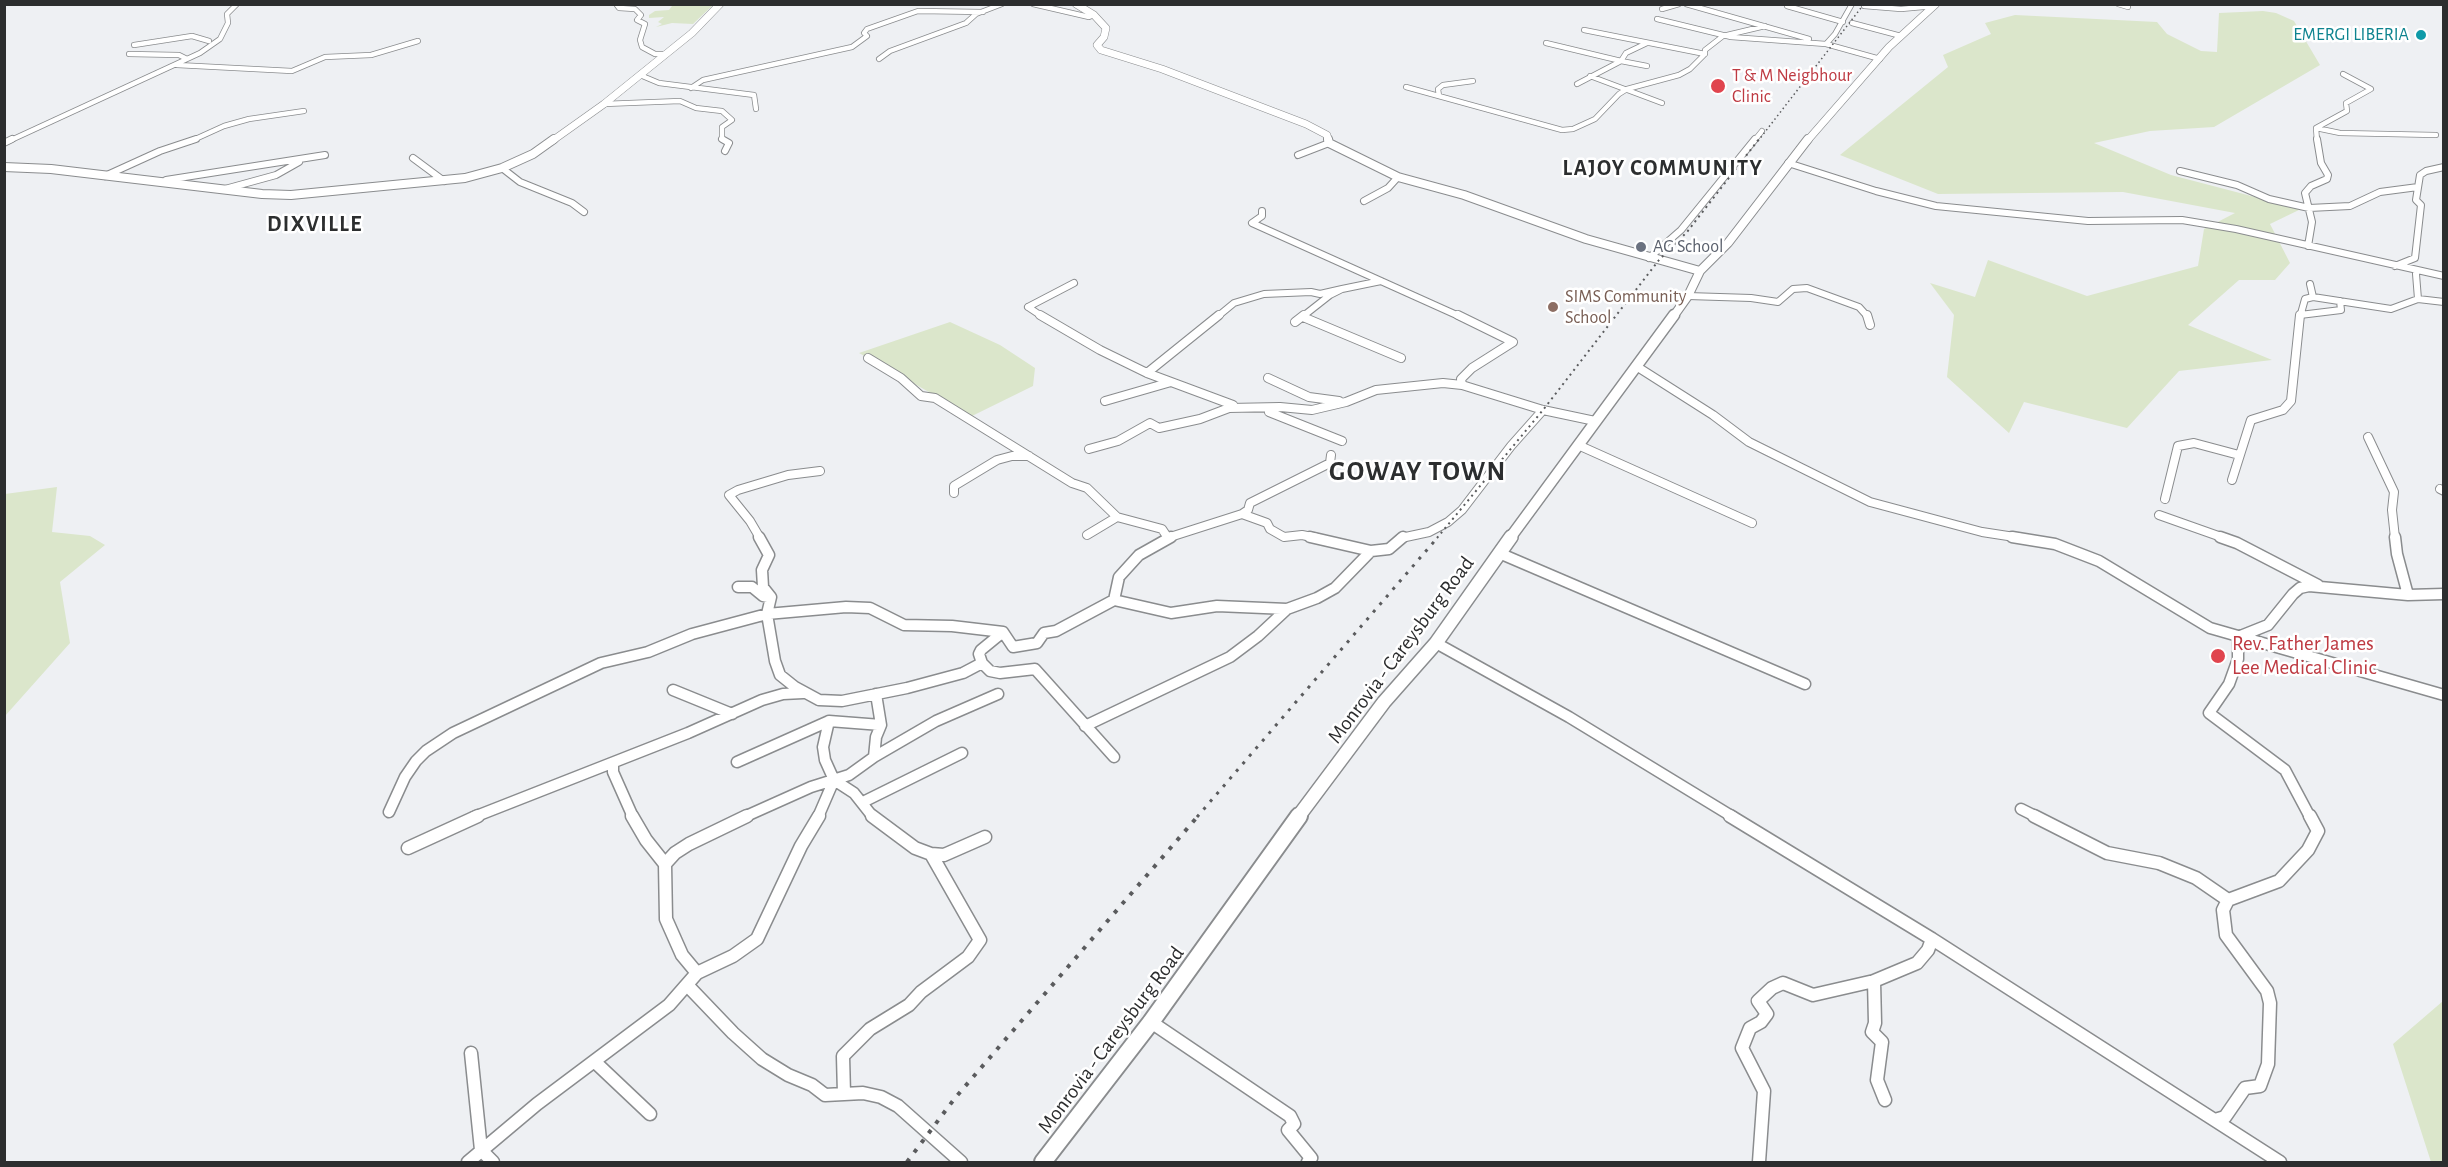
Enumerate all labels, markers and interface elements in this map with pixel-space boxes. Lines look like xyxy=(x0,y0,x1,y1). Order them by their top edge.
place label: EMERGI LIBERIA xyxy=(2293,24,2409,46)
marker: EMERGI LIBERIA xyxy=(2414,28,2428,42)
place label: T & M Neigbhour Clinic xyxy=(1732,65,1852,107)
marker: T & M Neigbhour Clinic xyxy=(1709,77,1727,95)
district label: LAJOY COMMUNITY xyxy=(1563,155,1763,181)
district label: DIXVILLE xyxy=(267,211,363,237)
place label: AG School xyxy=(1653,236,1723,258)
marker: AG School xyxy=(1634,240,1648,254)
place label: SIMS Community School xyxy=(1565,286,1686,328)
marker: SIMS Community School xyxy=(1546,300,1560,314)
district label: GOWAY TOWN xyxy=(1329,456,1507,488)
street label: Monrovia - Careysburg Road xyxy=(1322,551,1480,749)
place label: Rev. Father James Lee Medical Clinic xyxy=(2232,631,2376,681)
marker: Rev. Father James Lee Medical Clinic xyxy=(2209,647,2227,665)
street label: Monrovia - Careysburg Road xyxy=(1032,941,1190,1139)

